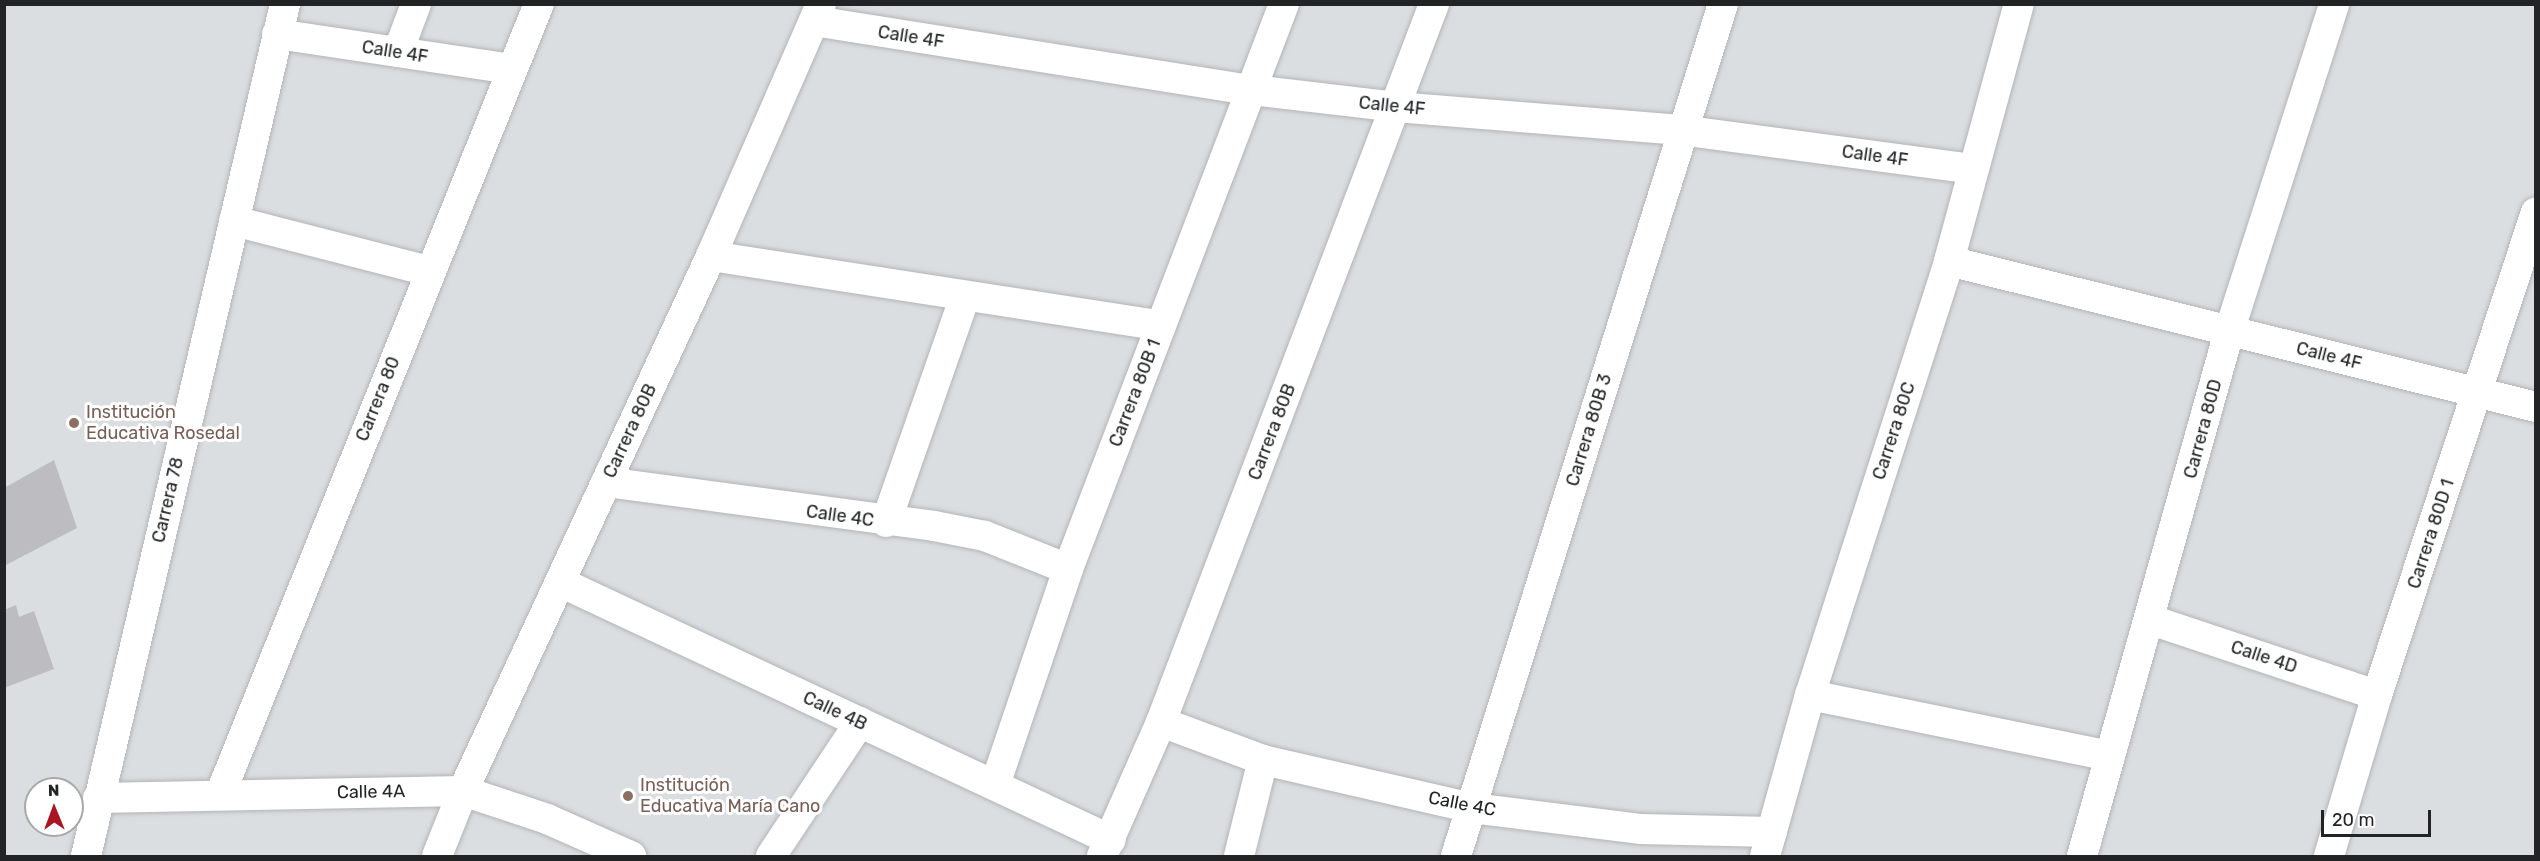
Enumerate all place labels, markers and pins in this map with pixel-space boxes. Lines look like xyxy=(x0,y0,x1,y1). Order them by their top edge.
place label: Institución Educativa Rosedal xyxy=(86,402,240,444)
marker: Institución Educativa Rosedal xyxy=(67,416,81,430)
place label: Institución Educativa María Cano xyxy=(640,775,820,818)
marker: Institución Educativa María Cano xyxy=(621,789,635,803)

